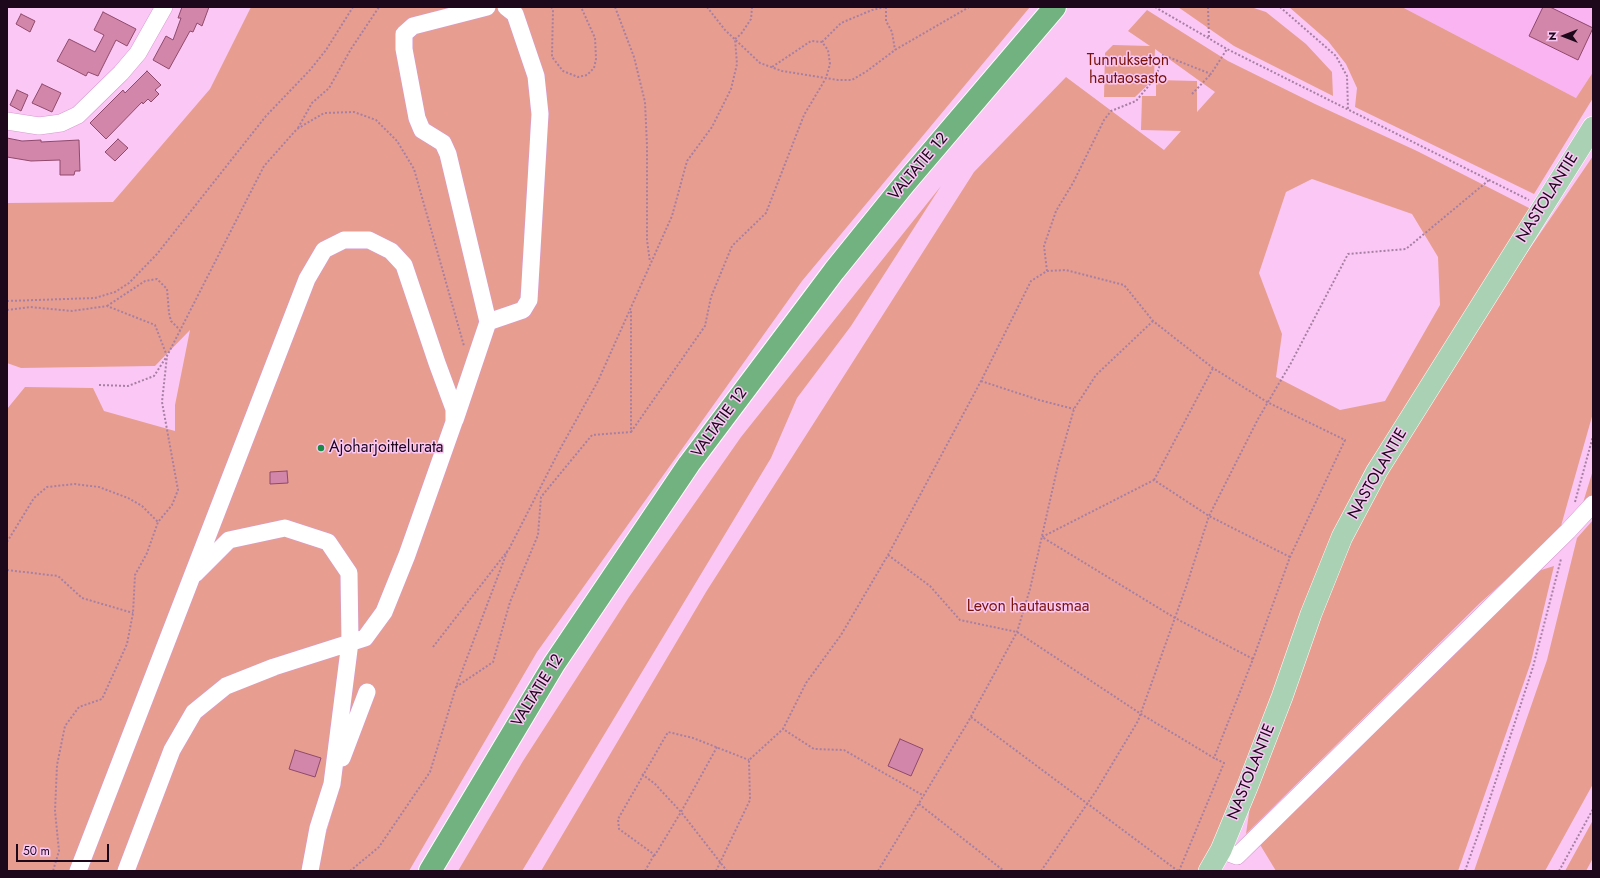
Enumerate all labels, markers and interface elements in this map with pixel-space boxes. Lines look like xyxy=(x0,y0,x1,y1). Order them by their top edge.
north arrow xyxy=(1544,16,1584,56)
text: N xyxy=(1544,32,1560,40)
park label: Tunnukseton hautaosasto xyxy=(1087,51,1169,89)
street label: VALTATIE 12 xyxy=(885,129,953,205)
street label: NASTOLANTIE xyxy=(1513,150,1583,246)
street label: VALTATIE 12 xyxy=(688,384,752,462)
street label: NASTOLANTIE xyxy=(1344,425,1412,523)
place label: Ajoharjoittelurata xyxy=(329,438,443,458)
marker: Ajoharjoittelurata xyxy=(316,443,326,453)
park label: Levon hautausmaa xyxy=(967,597,1089,617)
street label: VALTATIE 12 xyxy=(508,651,568,731)
street label: NASTOLANTIE xyxy=(1224,721,1280,823)
scale bar xyxy=(18,836,111,862)
text: 50 m xyxy=(23,842,50,860)

